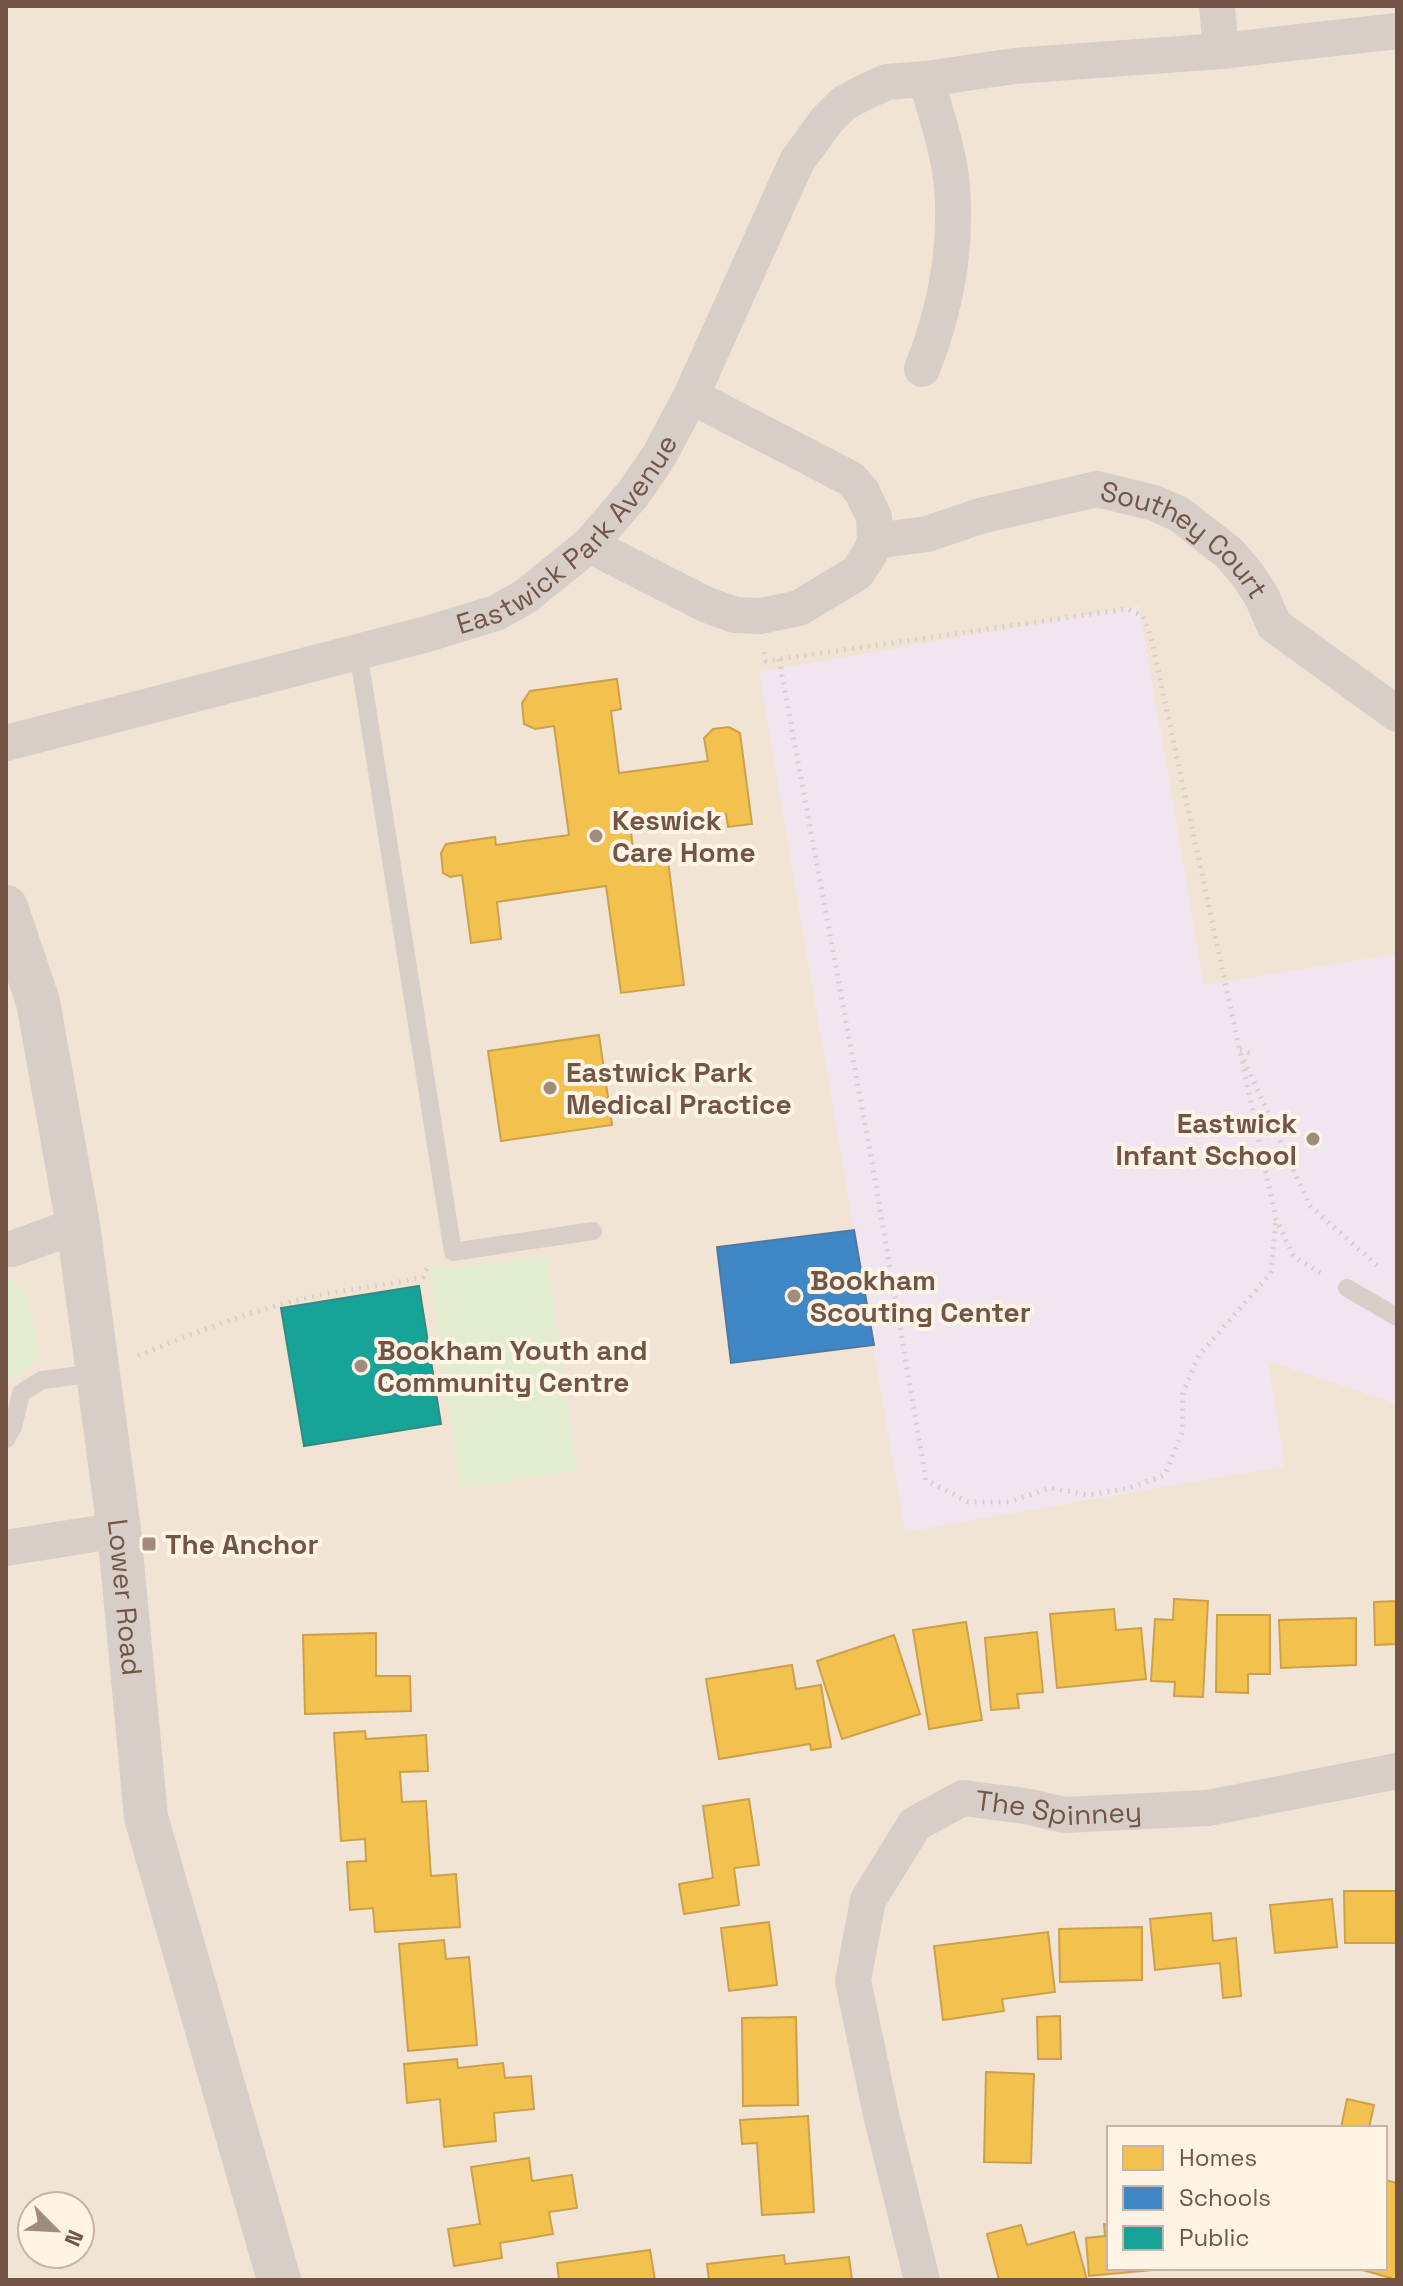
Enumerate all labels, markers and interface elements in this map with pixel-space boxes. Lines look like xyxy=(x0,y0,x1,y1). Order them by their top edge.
street label: Eastwick Park Avenue xyxy=(452,428,685,642)
street label: Southey Court xyxy=(1097,473,1276,605)
place label: Keswick Care Home xyxy=(612,802,756,870)
marker: Keswick Care Home xyxy=(587,827,605,845)
place label: Eastwick Park Medical Practice xyxy=(566,1054,792,1122)
marker: Eastwick Park Medical Practice xyxy=(541,1079,559,1097)
place label: Eastwick Infant School xyxy=(1116,1105,1297,1173)
marker: Eastwick Infant School xyxy=(1304,1130,1322,1148)
place label: Bookham Scouting Center xyxy=(810,1262,1031,1330)
marker: Bookham Scouting Center xyxy=(785,1287,803,1305)
place label: Bookham Youth and Community Centre xyxy=(377,1332,648,1400)
marker: Bookham Youth and Community Centre xyxy=(352,1357,370,1375)
street label: Lower Road xyxy=(100,1516,151,1677)
place label: The Anchor xyxy=(165,1526,319,1562)
marker: The Anchor xyxy=(140,1535,158,1553)
street label: The Spinney xyxy=(974,1782,1143,1833)
legend xyxy=(1107,2126,1387,2270)
text: Homes xyxy=(1179,2142,1257,2173)
text: Schools xyxy=(1179,2182,1271,2213)
north arrow xyxy=(16,2190,96,2270)
text: Public xyxy=(1179,2222,1250,2253)
text: N xyxy=(58,2226,90,2251)

